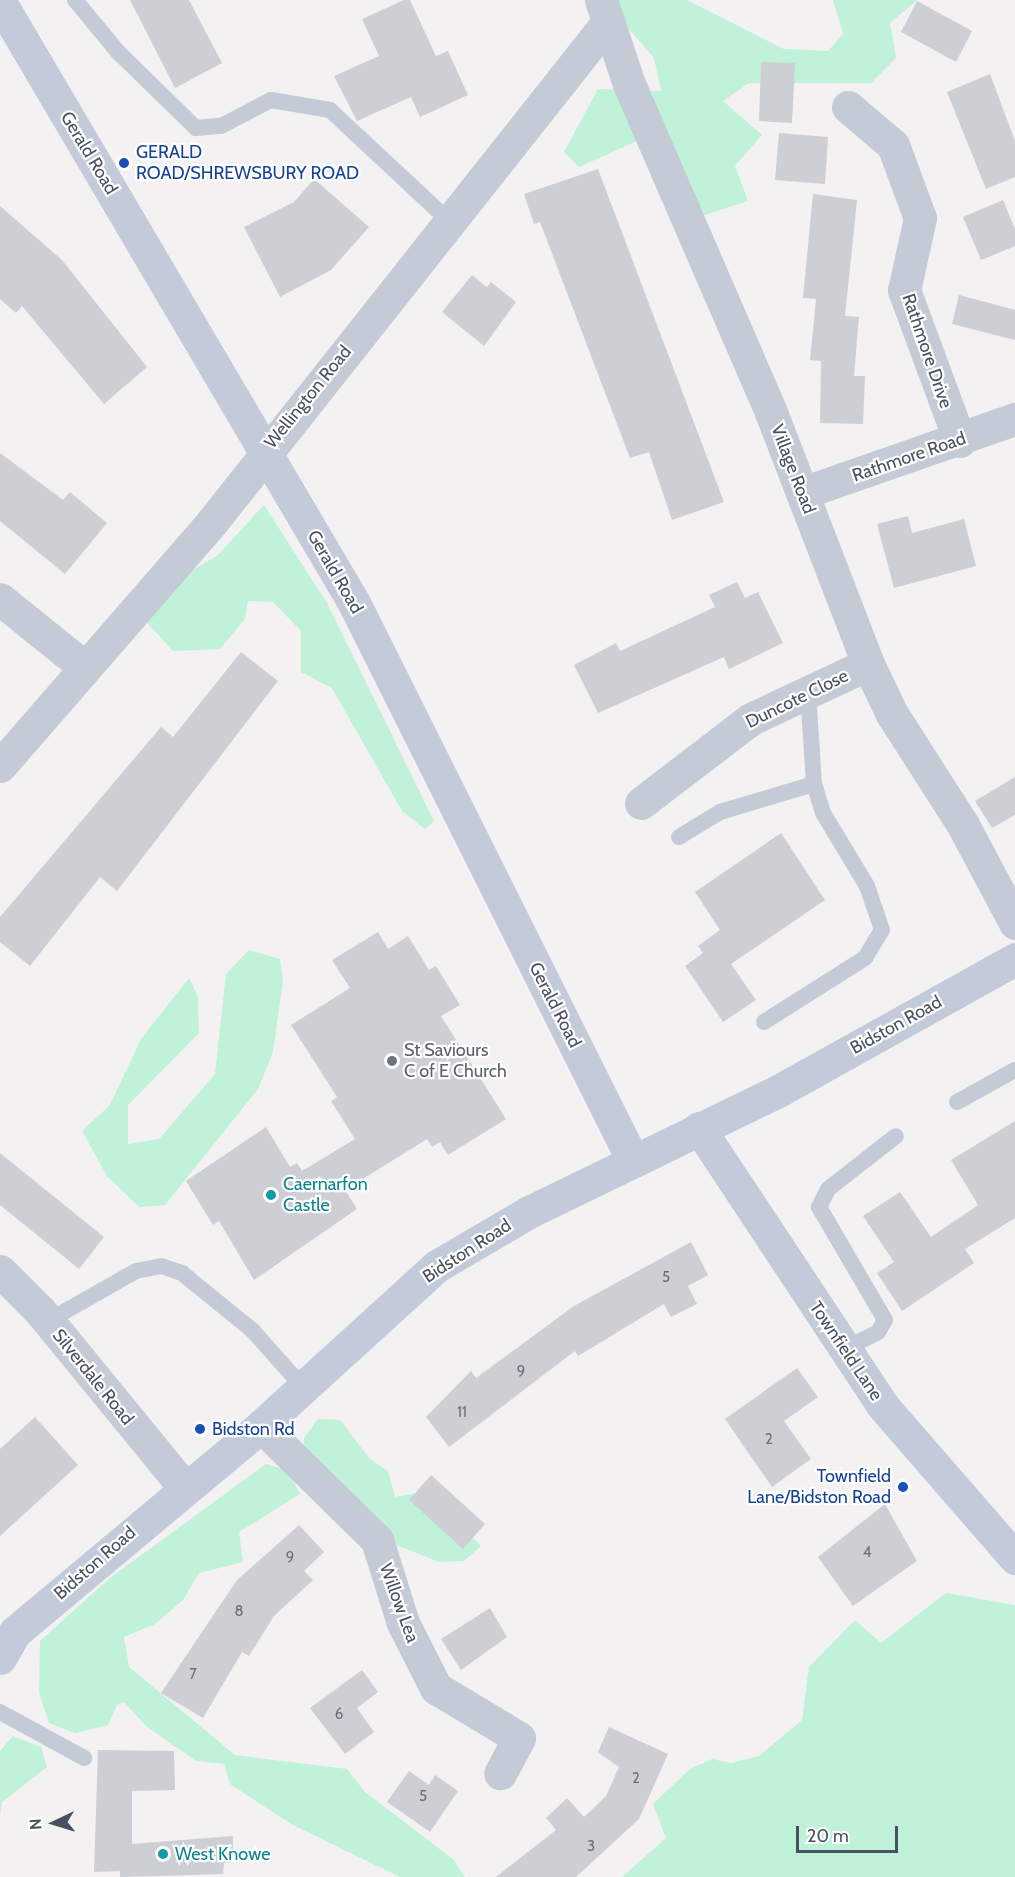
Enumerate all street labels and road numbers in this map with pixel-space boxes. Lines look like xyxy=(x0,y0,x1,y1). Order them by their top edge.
street label: Gerald Road xyxy=(56,108,122,198)
street label: Rathmore Drive xyxy=(897,291,957,411)
street label: Wellington Road xyxy=(260,341,356,453)
street label: Village Road xyxy=(766,421,820,517)
street label: Rathmore Road xyxy=(849,427,969,487)
street label: Gerald Road xyxy=(302,526,368,618)
street label: Duncote Close xyxy=(742,665,852,733)
street label: Gerald Road xyxy=(524,959,586,1051)
street label: Bidston Road xyxy=(847,991,945,1059)
street label: Bidston Road xyxy=(419,1214,515,1288)
street label: Townfield Lane xyxy=(805,1297,887,1405)
street label: Silverdale Road xyxy=(48,1325,138,1429)
street label: Bidston Road xyxy=(50,1522,140,1604)
street label: Willow Lea xyxy=(375,1560,423,1646)

